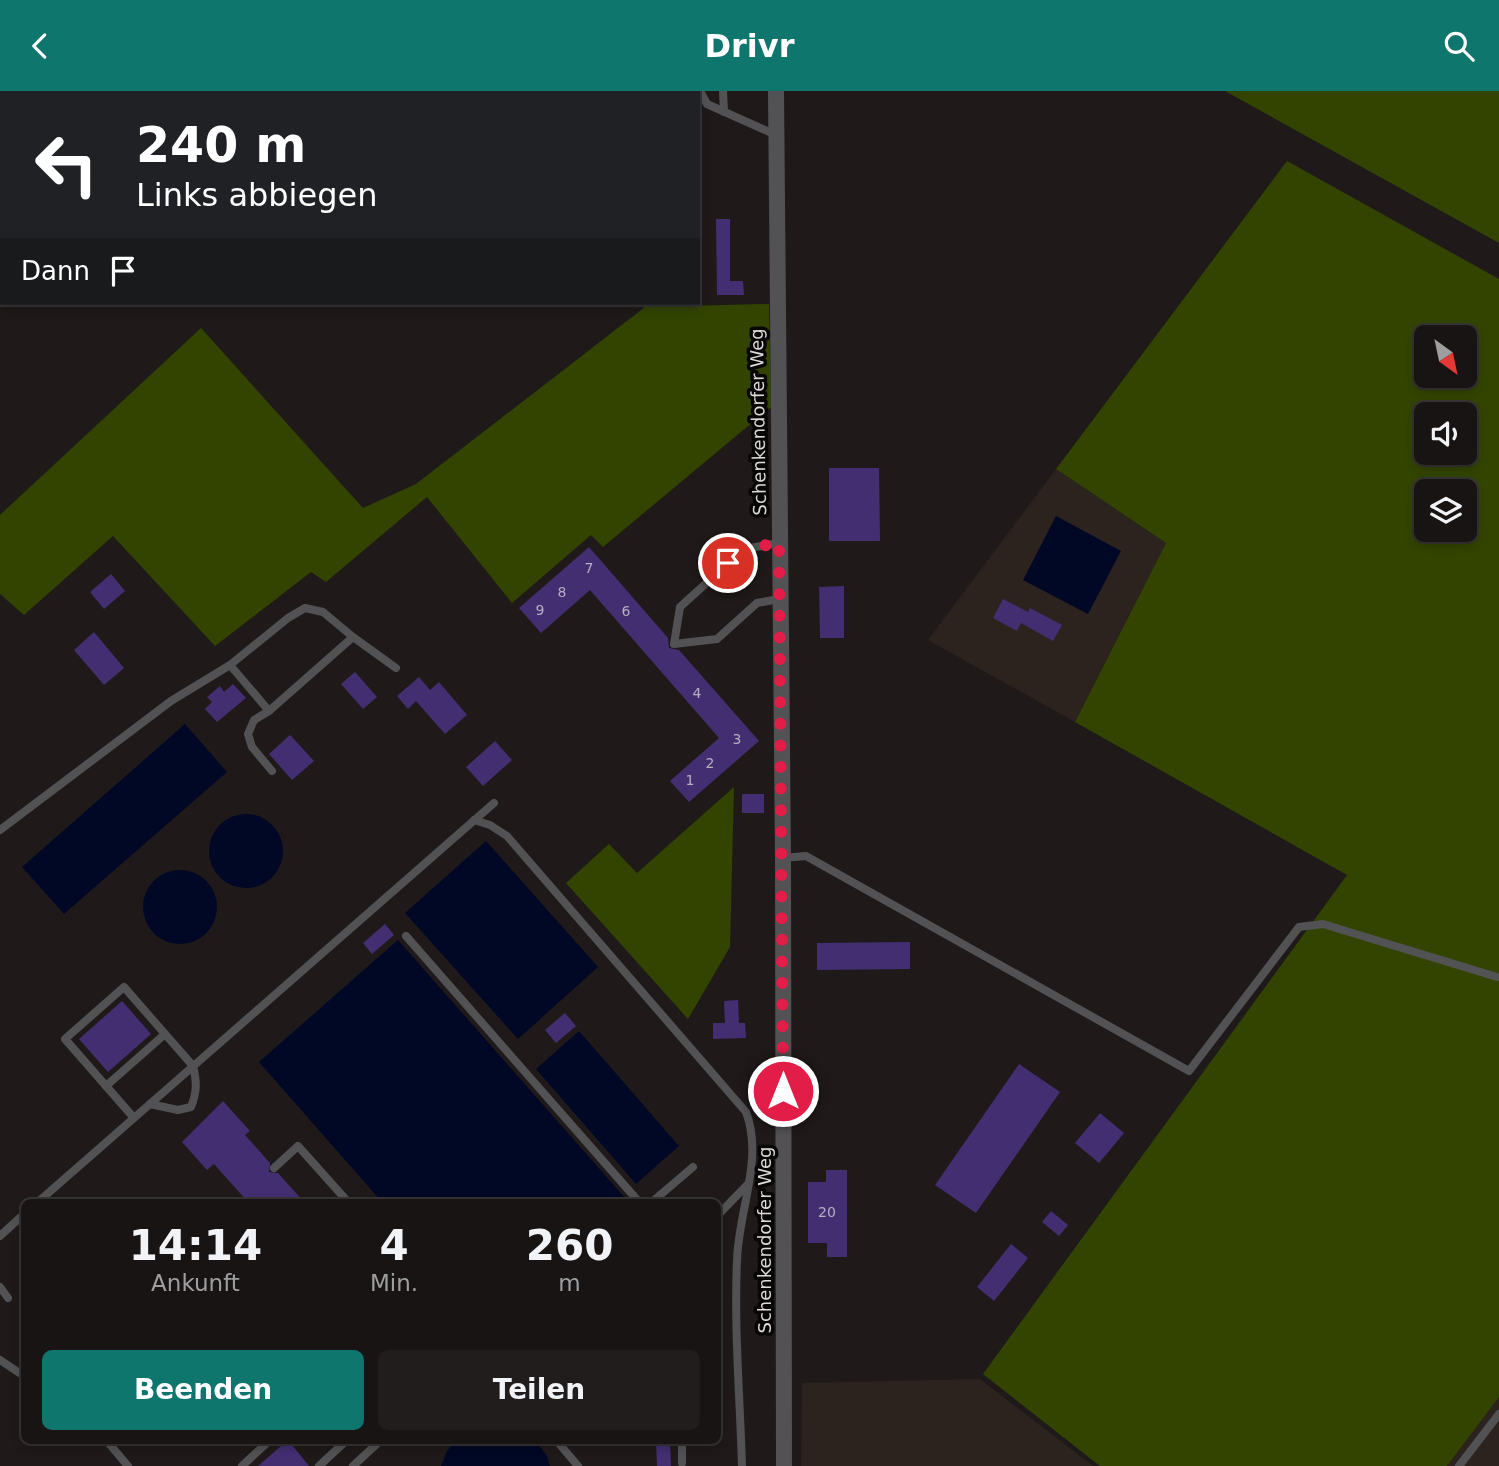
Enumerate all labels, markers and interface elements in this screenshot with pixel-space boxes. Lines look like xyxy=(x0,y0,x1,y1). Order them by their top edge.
icon: back xyxy=(21,27,59,65)
text: Drivr xyxy=(705,27,794,65)
icon: search xyxy=(1440,27,1478,65)
text: 240 m xyxy=(136,117,306,174)
icon: left xyxy=(21,119,112,210)
text: Links abbiegen xyxy=(136,176,377,214)
icon: arrive xyxy=(104,252,142,290)
text: Dann xyxy=(21,256,90,286)
north arrow xyxy=(1414,325,1477,389)
map controls xyxy=(1414,325,1477,542)
street label: Schenkendorfer Weg xyxy=(746,328,770,516)
button: sound xyxy=(1414,402,1477,465)
button: layers xyxy=(1414,479,1477,542)
pin xyxy=(698,533,758,593)
icon: arrive xyxy=(709,544,747,582)
house number: 7 xyxy=(585,560,593,576)
house number: 8 xyxy=(558,584,566,600)
house number: 9 xyxy=(536,602,544,618)
house number: 6 xyxy=(622,603,631,619)
house number: 4 xyxy=(693,685,702,701)
house number: 3 xyxy=(733,731,741,747)
house number: 2 xyxy=(706,755,714,771)
house number: 1 xyxy=(686,772,694,788)
position arrow xyxy=(746,1054,820,1128)
street label: Schenkendorfer Weg xyxy=(754,1146,775,1334)
house number: 20 xyxy=(818,1204,836,1220)
text: 14:14 xyxy=(129,1221,262,1270)
text: 4 xyxy=(379,1221,409,1270)
text: 260 xyxy=(526,1221,613,1270)
text: Ankunft xyxy=(151,1270,240,1296)
text: Min. xyxy=(370,1270,418,1296)
text: m xyxy=(558,1270,581,1296)
button: Beenden xyxy=(42,1350,364,1430)
button: Teilen xyxy=(378,1350,700,1430)

